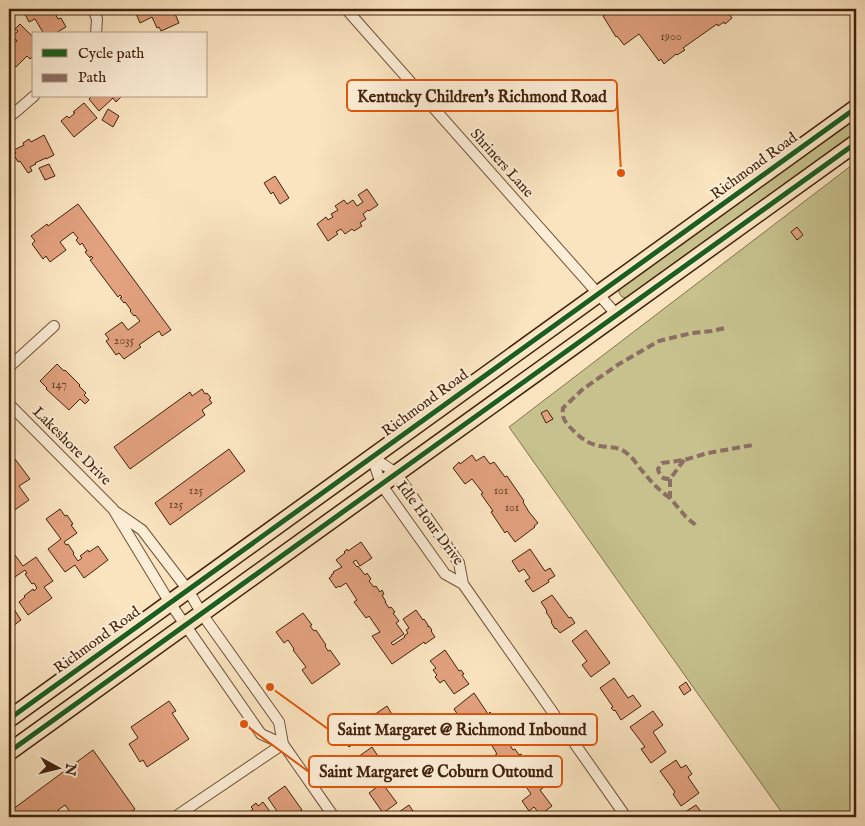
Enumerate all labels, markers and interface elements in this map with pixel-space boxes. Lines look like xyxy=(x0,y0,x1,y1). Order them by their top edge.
house number: 1900 xyxy=(660,29,682,44)
legend xyxy=(32,32,208,98)
text: Cycle path xyxy=(78,44,144,63)
text: Path xyxy=(78,68,106,87)
callout: Kentucky Children's Richmond Road xyxy=(347,80,617,111)
text: Kentucky Children's Richmond Road xyxy=(357,88,607,108)
street label: Shriners Lane xyxy=(466,125,538,201)
street label: Richmond Road xyxy=(707,128,802,204)
house number: 2035 xyxy=(114,333,135,348)
street label: Richmond Road xyxy=(378,365,473,441)
house number: 147 xyxy=(51,377,67,392)
street label: Lakeshore Drive xyxy=(29,403,115,489)
street label: Idle Hour Drive xyxy=(392,477,468,569)
house number: 125 xyxy=(189,483,204,498)
house number: 101 xyxy=(494,483,508,498)
house number: 125 xyxy=(169,497,184,512)
house number: 101 xyxy=(505,500,519,515)
street label: Richmond Road xyxy=(50,602,145,678)
callout: Saint Margaret @ Richmond Inbound xyxy=(328,714,597,745)
text: Saint Margaret @ Richmond Inbound xyxy=(338,721,587,741)
north arrow xyxy=(32,744,82,794)
callout: Saint Margaret @ Coburn Outound xyxy=(309,756,562,787)
text: N xyxy=(60,761,80,777)
text: Saint Margaret @ Coburn Outound xyxy=(319,763,553,783)

